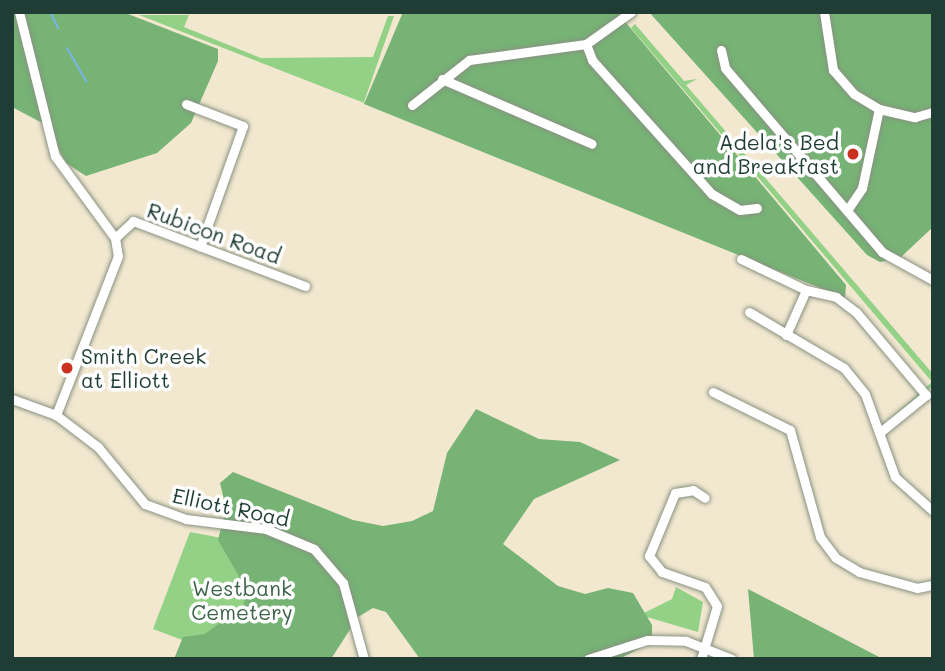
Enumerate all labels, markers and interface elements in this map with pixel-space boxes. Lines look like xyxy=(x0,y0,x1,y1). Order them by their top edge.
place label: Adela's Bed and Breakfast xyxy=(693,129,839,179)
marker: Adela's Bed and Breakfast xyxy=(845,146,861,162)
street label: Rubicon Road xyxy=(144,197,284,269)
place label: Smith Creek at Elliott xyxy=(81,343,206,393)
marker: Smith Creek at Elliott xyxy=(59,360,75,376)
street label: Elliott Road xyxy=(170,482,292,532)
park label: Westbank Cemetery xyxy=(191,575,293,625)

